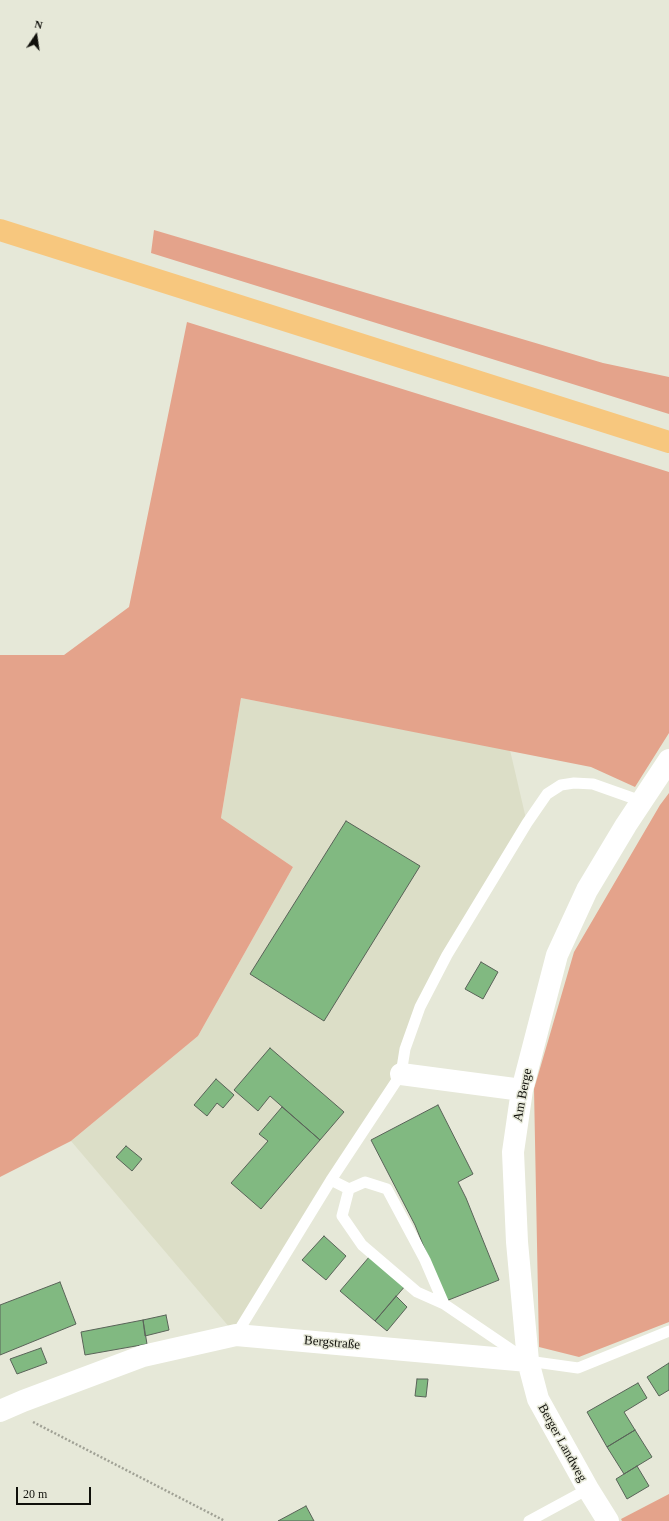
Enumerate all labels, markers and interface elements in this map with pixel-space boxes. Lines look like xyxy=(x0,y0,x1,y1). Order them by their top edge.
north arrow xyxy=(16,16,56,56)
text: N xyxy=(33,18,44,31)
street label: Am Berge xyxy=(510,1067,536,1123)
street label: Bergstraße xyxy=(303,1333,361,1353)
street label: Berger Landweg xyxy=(534,1401,590,1485)
scale bar xyxy=(18,1479,93,1505)
text: 20 m xyxy=(23,1487,47,1501)

